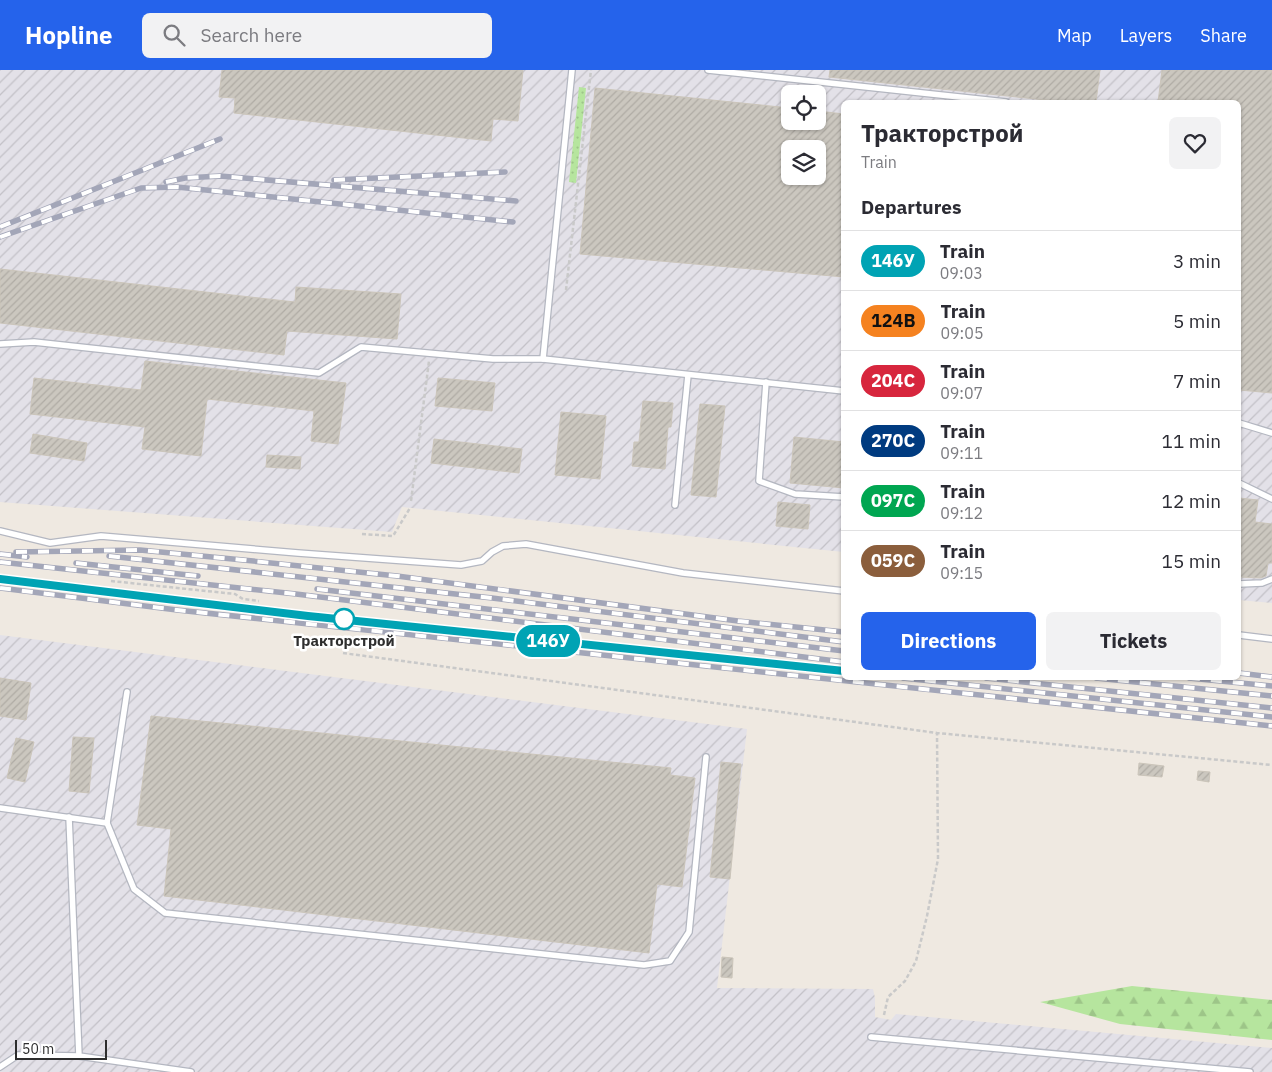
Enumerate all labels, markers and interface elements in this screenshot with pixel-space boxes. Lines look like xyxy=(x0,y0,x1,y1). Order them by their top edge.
search box xyxy=(142,13,492,58)
text: Hopline xyxy=(25,19,112,51)
icon: search xyxy=(160,21,188,49)
text: Search here xyxy=(200,23,302,47)
text: Map xyxy=(1057,24,1092,47)
text: Layers xyxy=(1120,24,1172,47)
text: Share xyxy=(1200,24,1247,47)
map controls xyxy=(781,85,826,185)
button: locate xyxy=(781,85,826,130)
text: Тракторстрой xyxy=(861,117,1023,149)
button: heart xyxy=(1169,117,1221,169)
button: layers xyxy=(781,140,826,185)
text: Train xyxy=(861,152,897,172)
text: Departures xyxy=(861,195,961,219)
text: Train xyxy=(940,239,985,263)
text: 146У xyxy=(871,249,915,272)
text: 3 min xyxy=(1173,249,1221,273)
text: 09:03 xyxy=(940,263,983,283)
text: Train xyxy=(940,299,986,323)
text: 124В xyxy=(871,309,915,332)
text: 5 min xyxy=(1173,309,1221,333)
text: 09:05 xyxy=(940,323,983,343)
text: Train xyxy=(940,359,985,383)
text: 204С xyxy=(871,369,915,392)
text: 7 min xyxy=(1173,369,1221,393)
text: 09:07 xyxy=(940,383,983,403)
text: Train xyxy=(940,419,985,443)
text: 270С xyxy=(871,429,915,452)
text: 11 min xyxy=(1162,429,1221,453)
text: 09:11 xyxy=(940,443,983,463)
text: Train xyxy=(940,479,985,503)
text: 097С xyxy=(871,489,915,512)
text: 12 min xyxy=(1162,489,1221,513)
text: 09:12 xyxy=(940,503,983,523)
text: Train xyxy=(940,539,985,563)
text: 059С xyxy=(871,549,915,572)
text: 15 min xyxy=(1162,549,1221,573)
text: 09:15 xyxy=(940,563,983,583)
marker: Тракторстрой xyxy=(333,608,355,630)
button: Directions xyxy=(861,612,1036,670)
button: Tickets xyxy=(1046,612,1221,670)
line badge: 146У xyxy=(513,625,583,657)
text: 146У xyxy=(526,629,570,652)
place label: Тракторстрой xyxy=(293,631,395,650)
scale bar xyxy=(15,1037,108,1060)
text: 50 m xyxy=(22,1040,54,1058)

